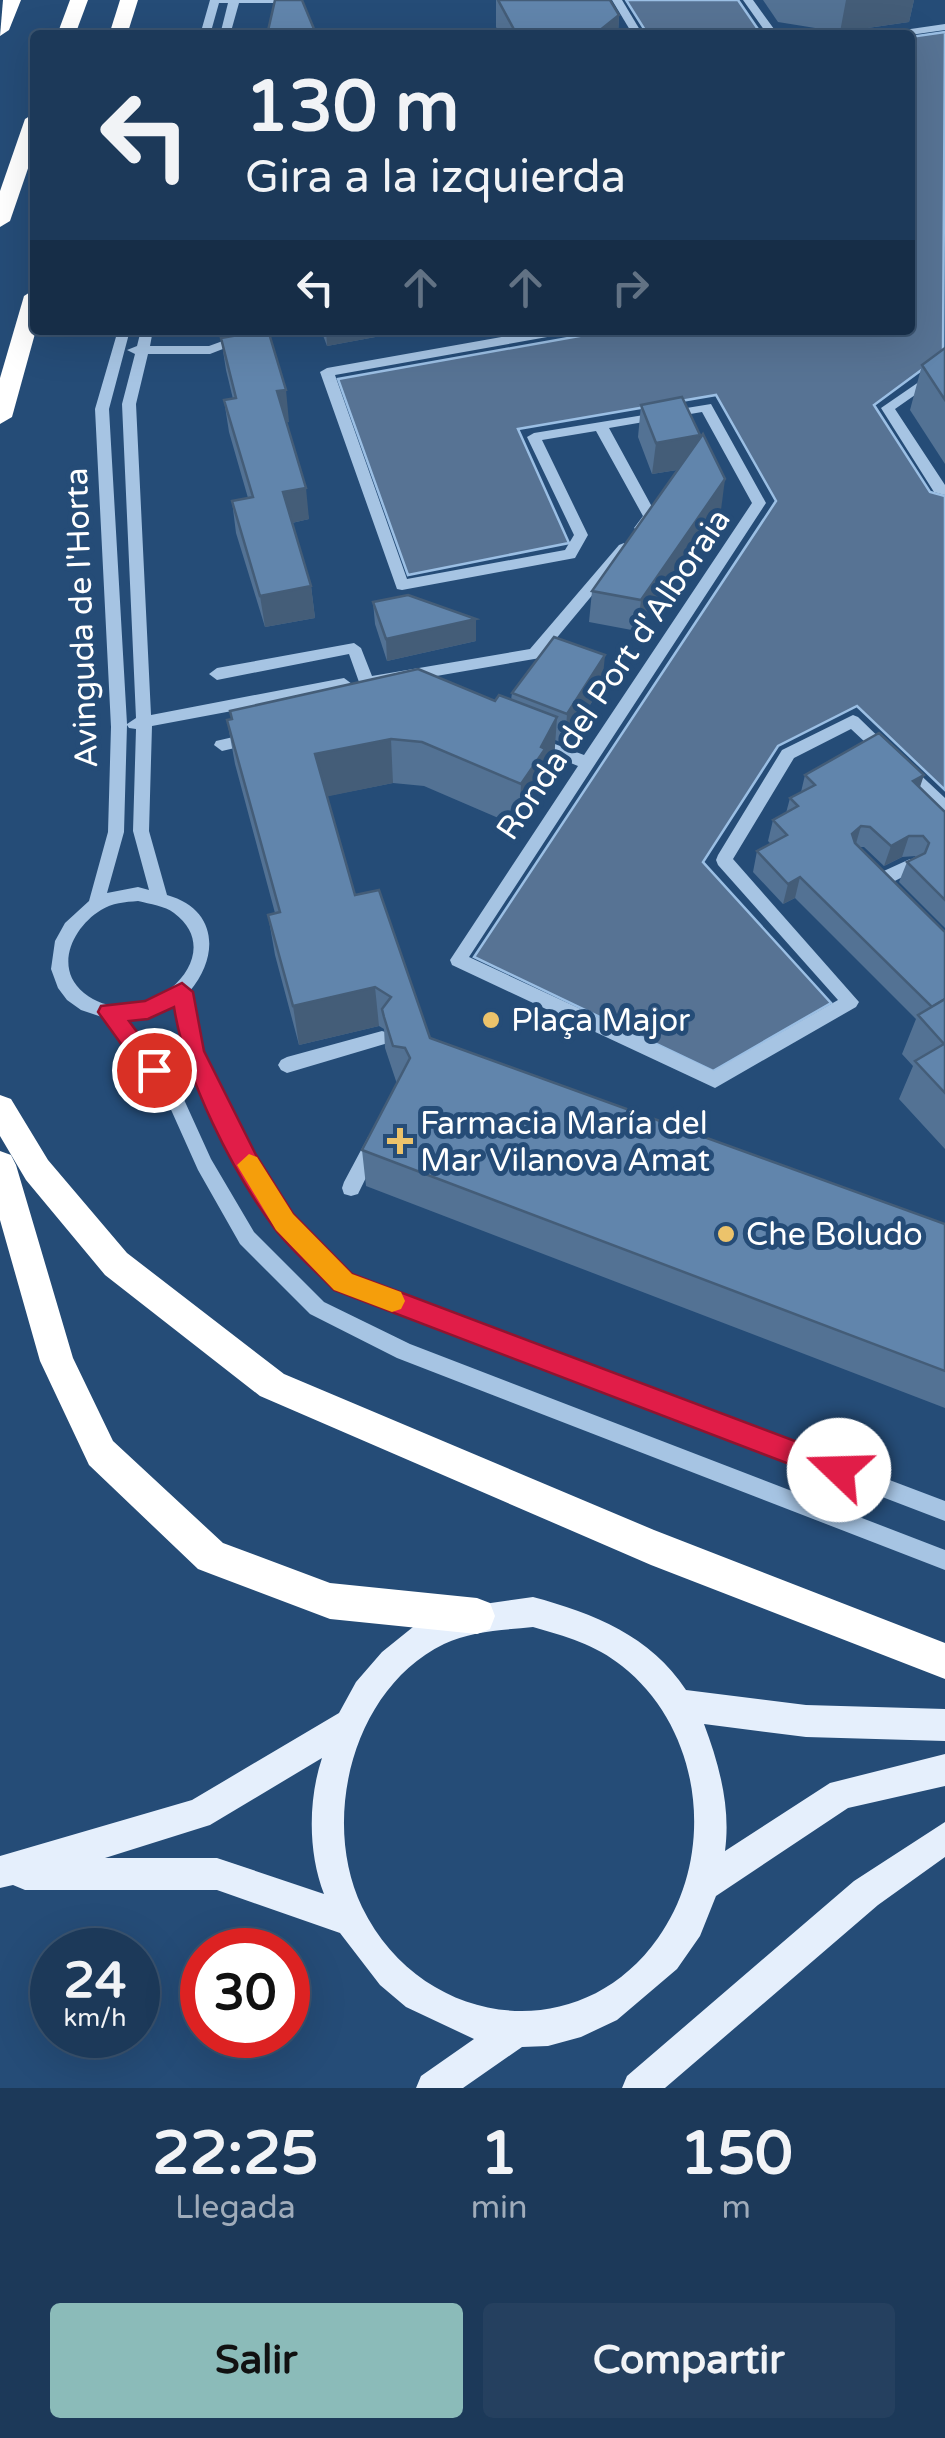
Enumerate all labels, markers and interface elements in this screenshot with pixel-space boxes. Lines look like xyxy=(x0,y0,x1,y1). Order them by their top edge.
text: 130 m xyxy=(245,66,459,150)
icon: left xyxy=(80,70,210,200)
text: Gira a la izquierda xyxy=(245,151,626,205)
icon: left xyxy=(288,260,343,315)
icon: ahead xyxy=(393,260,448,315)
icon: ahead xyxy=(498,260,553,315)
icon: right xyxy=(603,260,658,315)
street label: Avinguda de l'Horta xyxy=(58,467,106,769)
street label: Ronda del Port d'Alboraia xyxy=(489,502,739,847)
place label: Plaça Major xyxy=(511,1002,691,1040)
marker: Plaça Major xyxy=(480,1009,502,1031)
pin xyxy=(112,1028,197,1113)
icon: arrive xyxy=(127,1043,182,1098)
place label: Farmacia María del Mar Vilanova Amat xyxy=(420,1105,710,1180)
marker: Farmacia María del Mar Vilanova Amat xyxy=(389,1130,411,1152)
place label: Che Boludo xyxy=(746,1216,923,1254)
marker: Che Boludo xyxy=(715,1223,737,1245)
position arrow xyxy=(787,1418,891,1522)
speed limit sign: 30 xyxy=(180,1928,310,2058)
text: 24 xyxy=(64,1951,126,2011)
text: km/h xyxy=(64,2003,126,2033)
text: 22:25 xyxy=(152,2118,319,2190)
text: 1 xyxy=(480,2118,518,2190)
text: 150 xyxy=(680,2118,793,2190)
text: Llegada xyxy=(175,2189,296,2227)
text: min xyxy=(471,2189,528,2227)
text: m xyxy=(722,2189,751,2227)
button: Salir xyxy=(50,2303,463,2418)
button: Compartir xyxy=(483,2303,895,2418)

